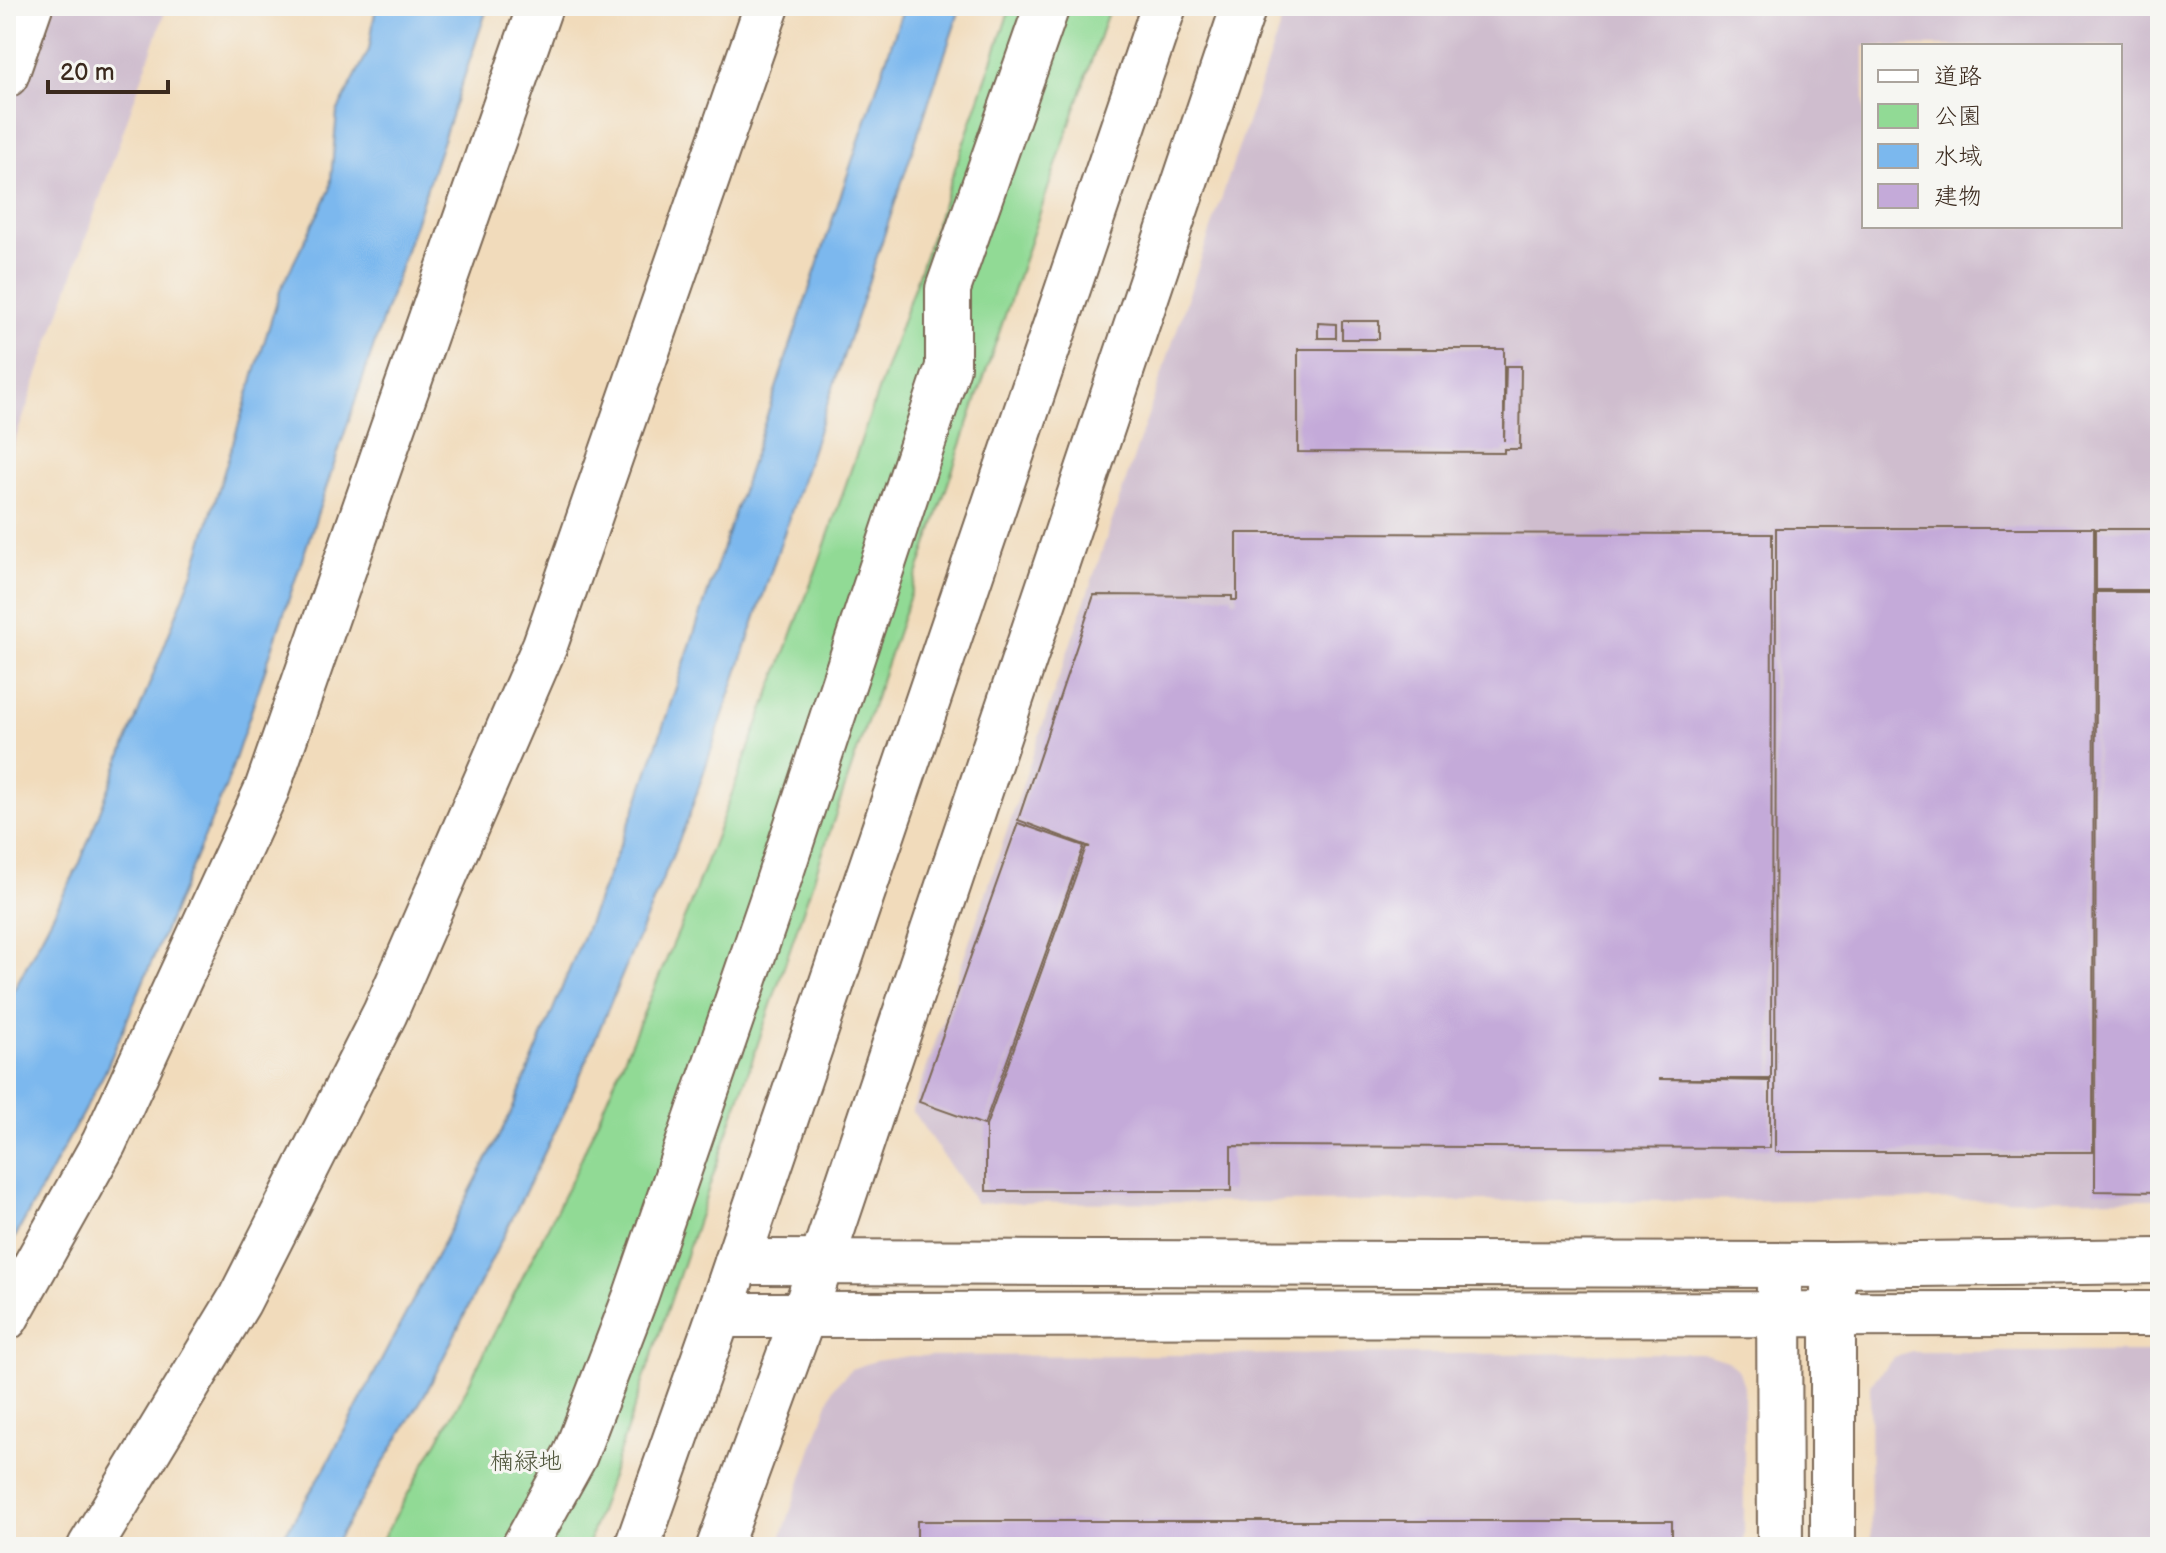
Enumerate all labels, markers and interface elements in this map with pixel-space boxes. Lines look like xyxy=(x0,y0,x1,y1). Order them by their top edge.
scale bar xyxy=(48,44,168,94)
legend xyxy=(1862,44,2122,228)
text: 20 m xyxy=(60,58,115,87)
text: 道路 xyxy=(1934,62,1982,91)
text: 公園 xyxy=(1934,102,1982,131)
text: 水域 xyxy=(1934,142,1982,171)
text: 建物 xyxy=(1934,182,1982,211)
park label: 楠緑地 xyxy=(490,1447,562,1476)

